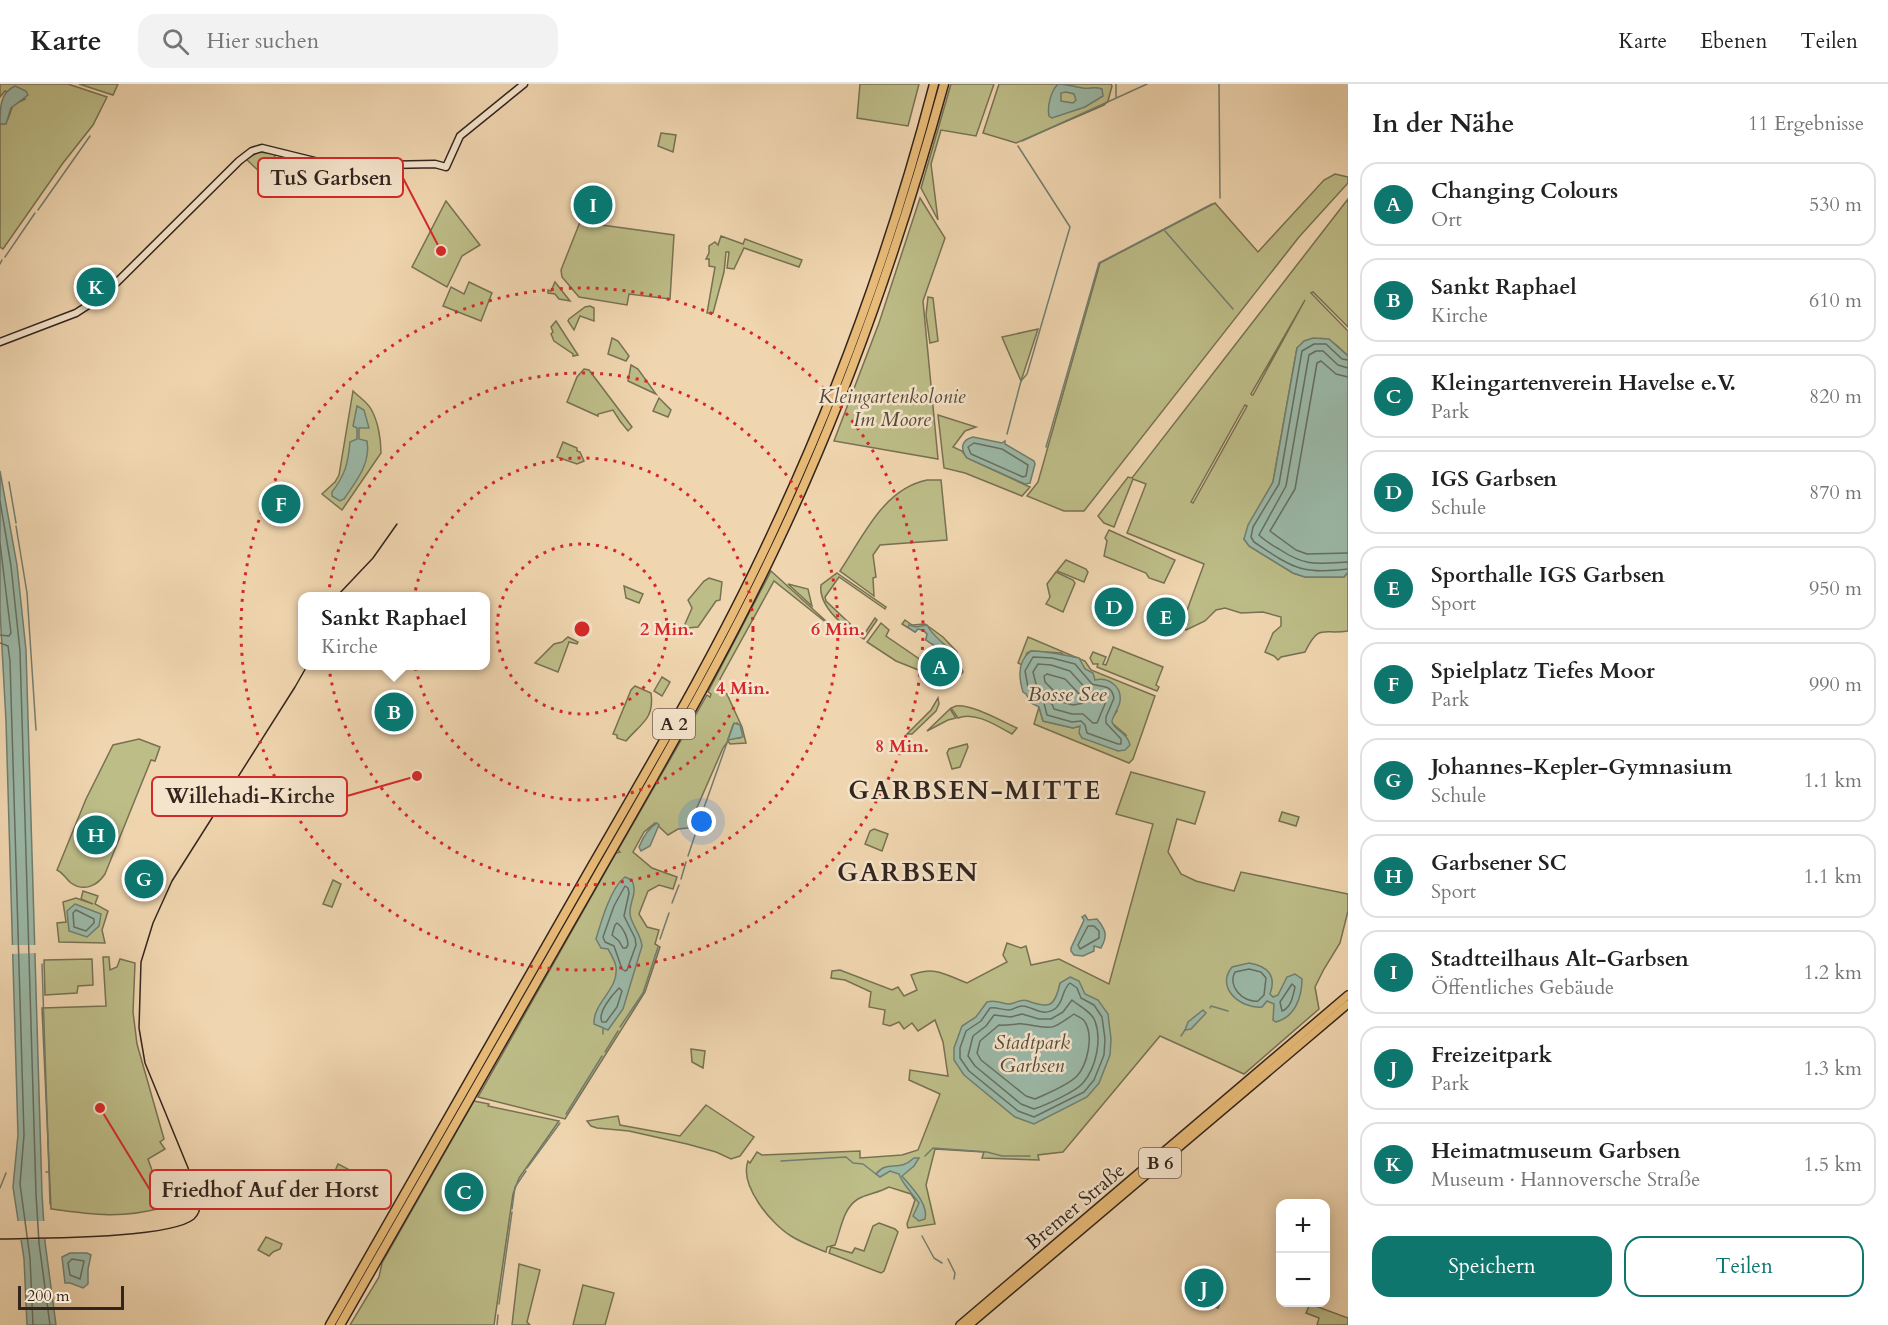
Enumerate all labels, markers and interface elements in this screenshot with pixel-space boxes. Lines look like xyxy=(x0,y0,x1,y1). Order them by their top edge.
search box xyxy=(138,14,558,68)
text: Karte xyxy=(30,22,102,60)
icon: search xyxy=(159,25,192,58)
text: Hier suchen xyxy=(207,26,319,56)
text: Karte xyxy=(1619,27,1667,56)
text: Ebenen xyxy=(1700,27,1767,56)
text: Teilen xyxy=(1800,27,1858,56)
text: In der Nähe xyxy=(1372,106,1514,141)
text: 11 Ergebnisse xyxy=(1748,110,1864,137)
callout: TuS Garbsen xyxy=(258,158,403,197)
text: TuS Garbsen xyxy=(270,164,392,193)
text: Changing Colours xyxy=(1431,176,1618,206)
pin: I xyxy=(574,182,612,228)
text: A xyxy=(1386,191,1401,218)
text: 530 m xyxy=(1809,191,1862,218)
text: Ort xyxy=(1431,206,1462,233)
pin: K xyxy=(76,264,116,310)
text: Sankt Raphael xyxy=(1431,272,1577,302)
text: B xyxy=(1386,287,1401,314)
text: 610 m xyxy=(1809,287,1862,314)
text: Kirche xyxy=(1431,302,1488,329)
text: Kleingartenverein Havelse e.V. xyxy=(1431,368,1736,398)
park label: Kleingartenkolonie Im Moore xyxy=(818,383,966,433)
text: C xyxy=(1386,383,1401,410)
text: 820 m xyxy=(1809,383,1862,410)
text: Park xyxy=(1431,398,1469,425)
text: IGS Garbsen xyxy=(1431,464,1557,494)
text: D xyxy=(1385,479,1402,506)
text: 870 m xyxy=(1809,479,1862,506)
pin: F xyxy=(262,482,300,526)
text: Schule xyxy=(1431,494,1486,521)
text: Sporthalle IGS Garbsen xyxy=(1431,560,1665,590)
text: E xyxy=(1387,575,1400,602)
text: 950 m xyxy=(1809,575,1862,602)
pin: D xyxy=(1094,584,1134,630)
text: Sport xyxy=(1431,590,1476,617)
popup xyxy=(298,592,490,670)
pin: E xyxy=(1146,594,1186,640)
text: Sankt Raphael xyxy=(321,603,467,633)
text: 2 Min. xyxy=(640,617,694,642)
text: 6 Min. xyxy=(811,617,865,642)
centre of rings xyxy=(572,619,592,639)
text: Kirche xyxy=(321,633,378,660)
pin: A xyxy=(920,644,960,690)
text: Spielplatz Tiefes Moor xyxy=(1431,656,1655,686)
text: F xyxy=(1388,671,1399,698)
text: 990 m xyxy=(1809,671,1862,698)
text: 4 Min. xyxy=(716,676,770,701)
water label: Bosse See xyxy=(1027,680,1107,709)
text: Park xyxy=(1431,686,1469,713)
pin: B xyxy=(374,690,414,734)
road number: A 2 xyxy=(653,709,695,739)
text: 8 Min. xyxy=(875,734,929,759)
text: Johannes-Kepler-Gymnasium xyxy=(1431,752,1732,782)
text: G xyxy=(1385,767,1402,794)
text: 1.1 km xyxy=(1803,767,1862,794)
district label: GARBSEN-MITTE xyxy=(848,773,1102,808)
callout: Willehadi-Kirche xyxy=(152,777,347,816)
text: Willehadi-Kirche xyxy=(164,782,335,811)
text: Schule xyxy=(1431,782,1486,809)
your location xyxy=(687,807,716,836)
pin: H xyxy=(76,812,116,858)
text: Garbsener SC xyxy=(1431,848,1567,878)
district label: GARBSEN xyxy=(837,855,979,890)
pin: G xyxy=(124,856,164,902)
text: H xyxy=(1385,863,1402,890)
text: 1.1 km xyxy=(1803,863,1862,890)
text: Sport xyxy=(1431,878,1476,905)
text: Stadtteilhaus Alt-Garbsen xyxy=(1431,944,1689,974)
text: I xyxy=(1390,959,1397,986)
text: 1.2 km xyxy=(1803,959,1862,986)
text: Öffentliches Gebäude xyxy=(1431,974,1614,1001)
park label: Stadtpark Garbsen xyxy=(994,1029,1070,1079)
text: Freizeitpark xyxy=(1431,1040,1552,1070)
text: J xyxy=(1390,1055,1397,1082)
text: 1.3 km xyxy=(1803,1055,1862,1082)
text: Park xyxy=(1431,1070,1469,1097)
text: Heimatmuseum Garbsen xyxy=(1431,1136,1681,1166)
road number: B 6 xyxy=(1139,1148,1181,1178)
text: K xyxy=(1385,1151,1402,1178)
text: 1.5 km xyxy=(1803,1151,1862,1178)
street label: Bremer Straße xyxy=(1020,1157,1131,1256)
text: Museum · Hannoversche Straße xyxy=(1431,1166,1700,1193)
callout: Friedhof Auf der Horst xyxy=(150,1170,391,1209)
pin: C xyxy=(444,1170,484,1214)
text: Friedhof Auf der Horst xyxy=(161,1176,379,1205)
map controls xyxy=(1276,1199,1330,1307)
button: + xyxy=(1276,1199,1330,1253)
button: Speichern xyxy=(1372,1236,1612,1297)
button: Teilen xyxy=(1624,1236,1864,1297)
button: − xyxy=(1276,1253,1330,1307)
pin: J xyxy=(1184,1266,1224,1310)
scale bar xyxy=(18,1283,124,1310)
text: 200 m xyxy=(27,1285,69,1307)

